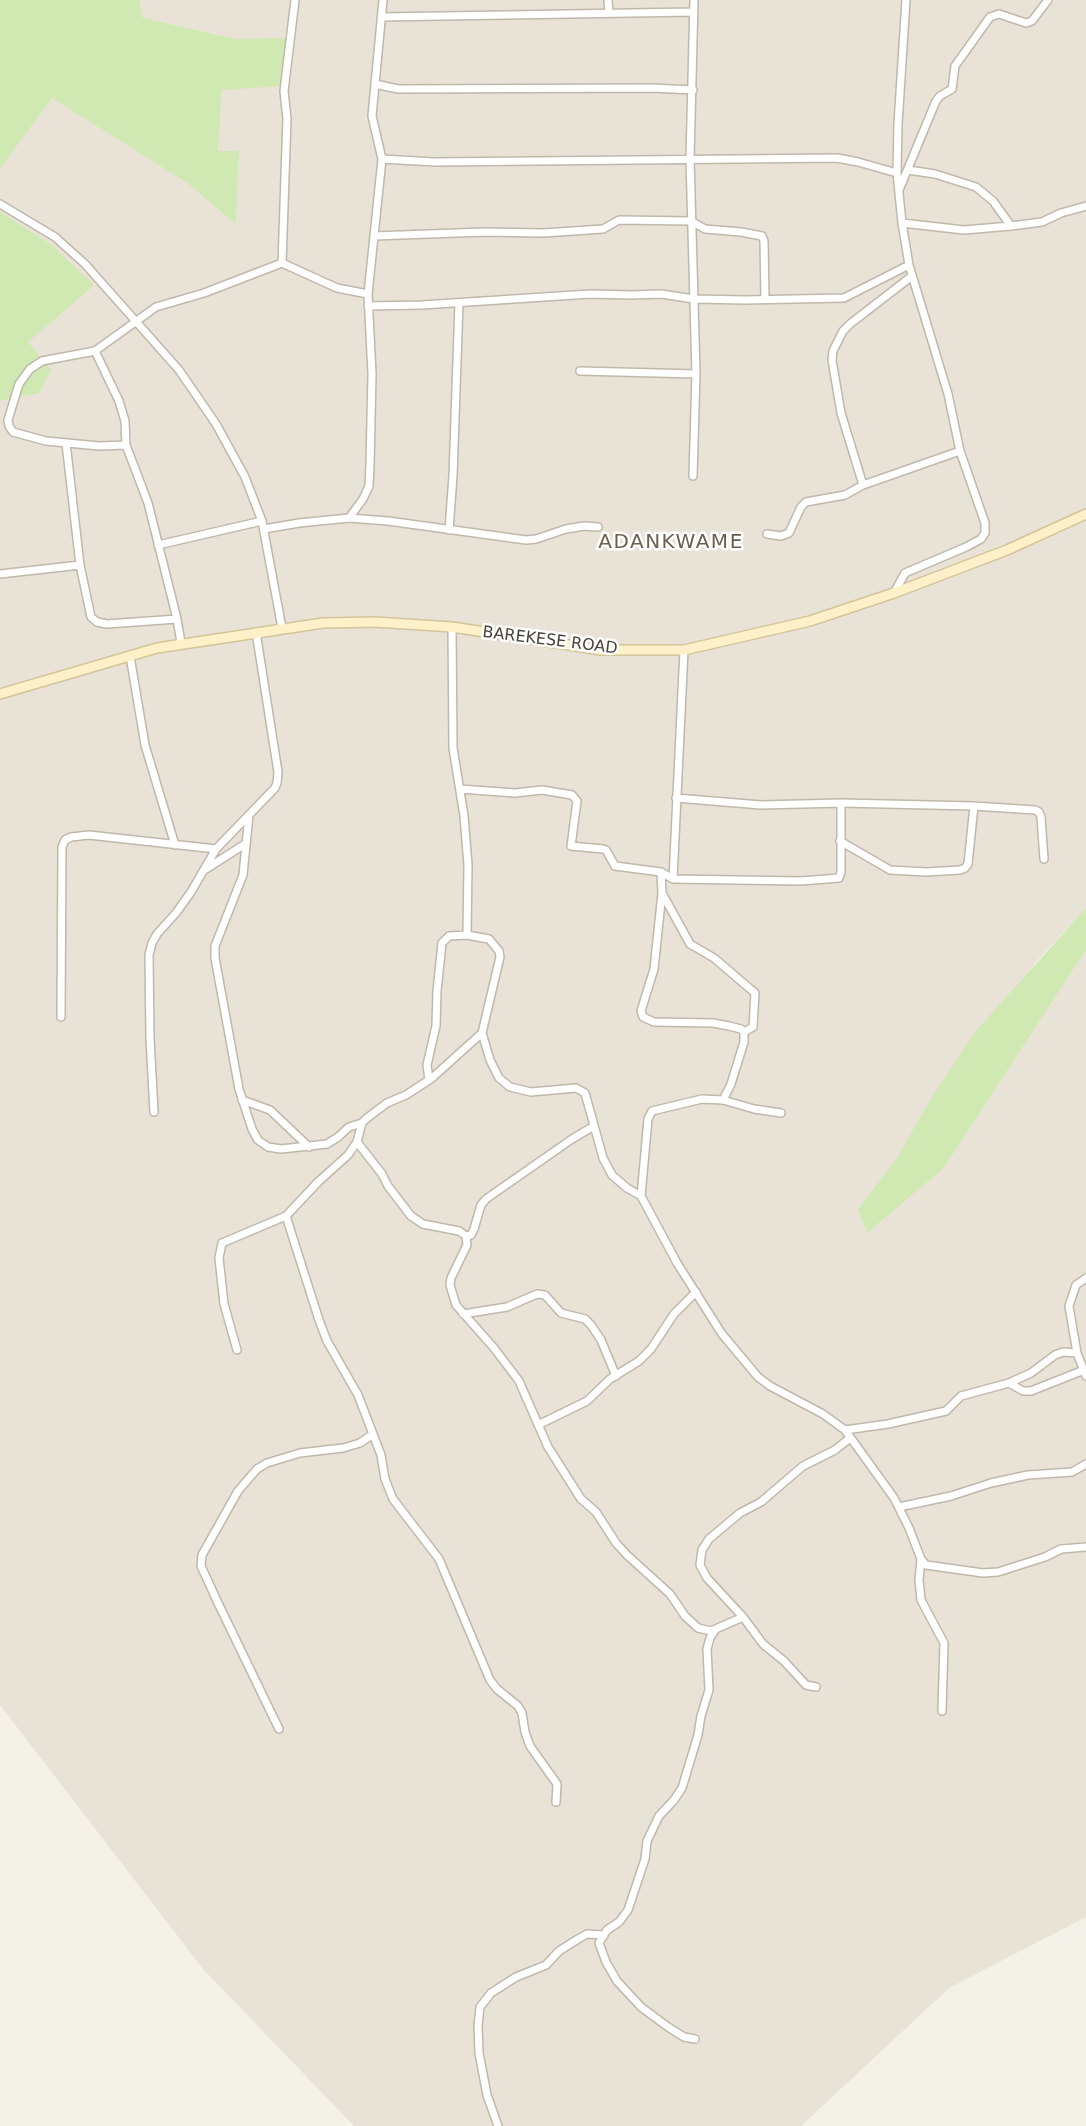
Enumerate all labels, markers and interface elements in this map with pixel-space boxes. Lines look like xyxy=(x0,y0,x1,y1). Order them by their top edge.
district label: ADANKWAME xyxy=(598,531,744,555)
street label: BAREKESE ROAD xyxy=(481,623,619,659)

